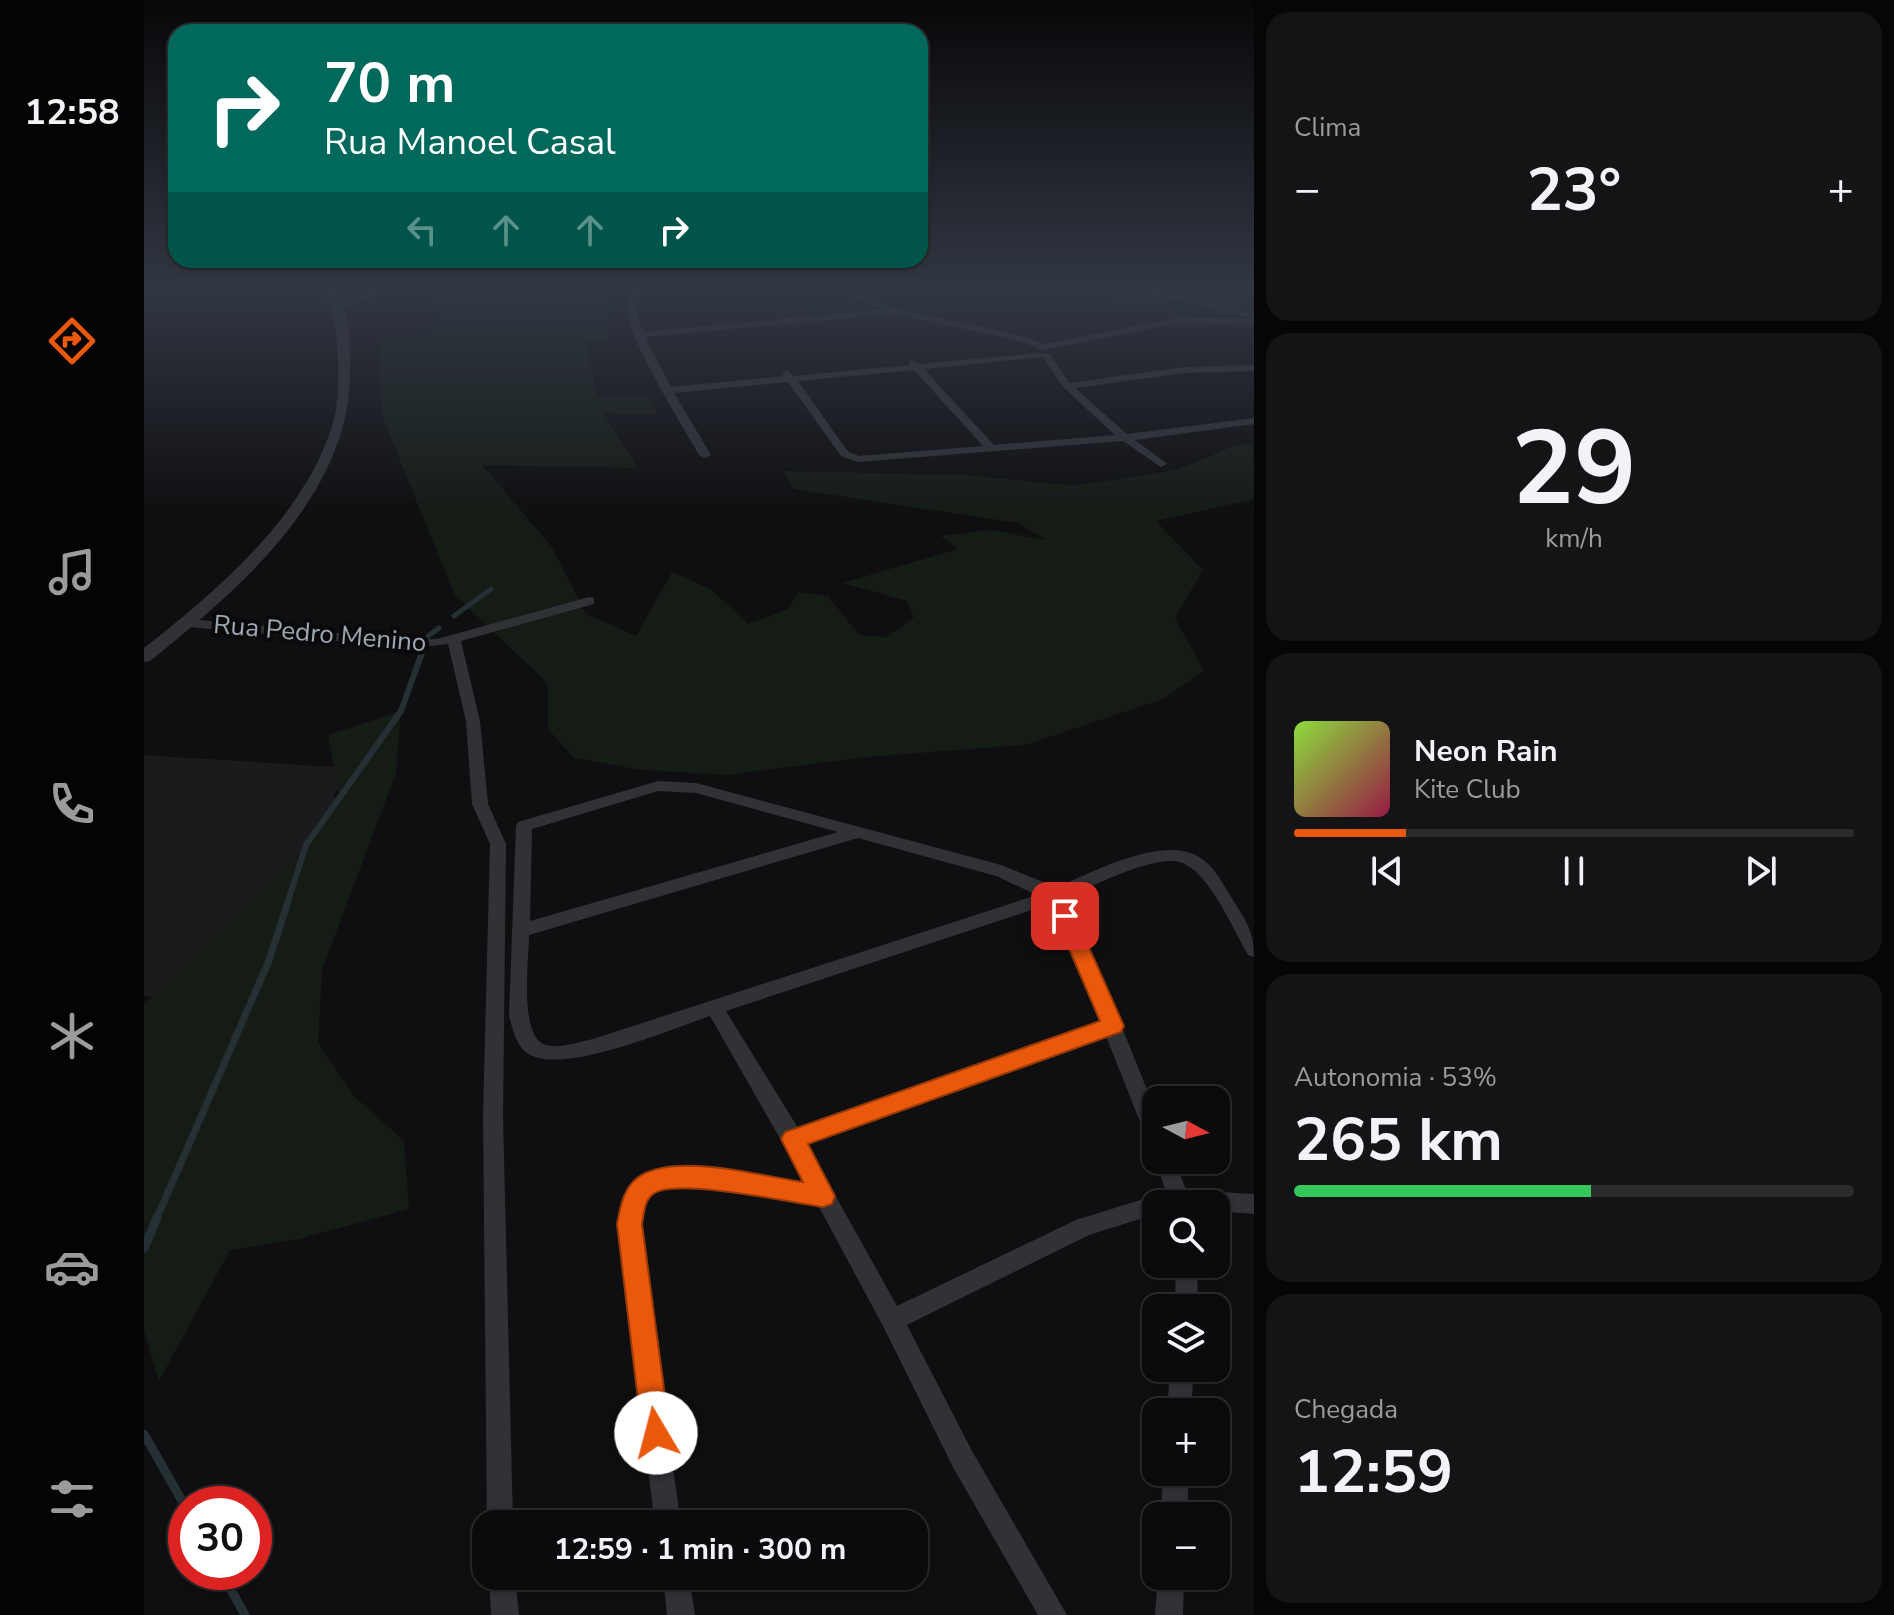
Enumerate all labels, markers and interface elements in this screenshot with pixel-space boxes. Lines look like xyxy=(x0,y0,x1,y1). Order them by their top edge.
text: 70 m xyxy=(324,45,455,122)
icon: right xyxy=(192,56,296,160)
text: 12:58 xyxy=(24,88,120,137)
text: Clima xyxy=(1294,110,1361,145)
text: Rua Manoel Casal xyxy=(324,118,616,167)
text: 23° xyxy=(1527,149,1621,231)
text: − xyxy=(1294,160,1320,220)
text: + xyxy=(1828,160,1854,220)
icon: left xyxy=(400,208,444,252)
icon: ahead xyxy=(484,208,528,252)
icon: ahead xyxy=(568,208,612,252)
icon: right xyxy=(652,208,696,252)
icon: directions xyxy=(44,313,100,369)
text: 29 xyxy=(1512,398,1636,540)
text: km/h xyxy=(1545,521,1603,556)
icon: music xyxy=(44,544,100,600)
street label: Rua Pedro Menino xyxy=(212,607,428,660)
text: Neon Rain xyxy=(1414,731,1558,772)
text: Kite Club xyxy=(1414,772,1521,807)
icon: phone xyxy=(44,776,100,832)
icon: previous xyxy=(1365,849,1409,893)
icon: pause xyxy=(1552,849,1596,893)
icon: next xyxy=(1739,849,1783,893)
pin xyxy=(1031,882,1099,950)
icon: arrive xyxy=(1043,894,1087,938)
icon: climate xyxy=(44,1008,100,1064)
text: Autonomia · 53% xyxy=(1294,1060,1497,1095)
north arrow xyxy=(1142,1086,1230,1174)
map controls xyxy=(1142,1086,1230,1590)
text: 265 km xyxy=(1294,1099,1503,1181)
button: search xyxy=(1142,1190,1230,1278)
icon: car xyxy=(44,1239,100,1295)
button: layers xyxy=(1142,1294,1230,1382)
position arrow xyxy=(614,1391,698,1475)
text: Chegada xyxy=(1294,1392,1398,1427)
button: + xyxy=(1142,1398,1230,1486)
text: 12:59 xyxy=(1294,1431,1453,1513)
icon: filters xyxy=(44,1471,100,1527)
speed limit sign: 30 xyxy=(168,1486,272,1590)
button: − xyxy=(1142,1502,1230,1590)
text: 12:59 · 1 min · 300 m xyxy=(554,1529,846,1570)

